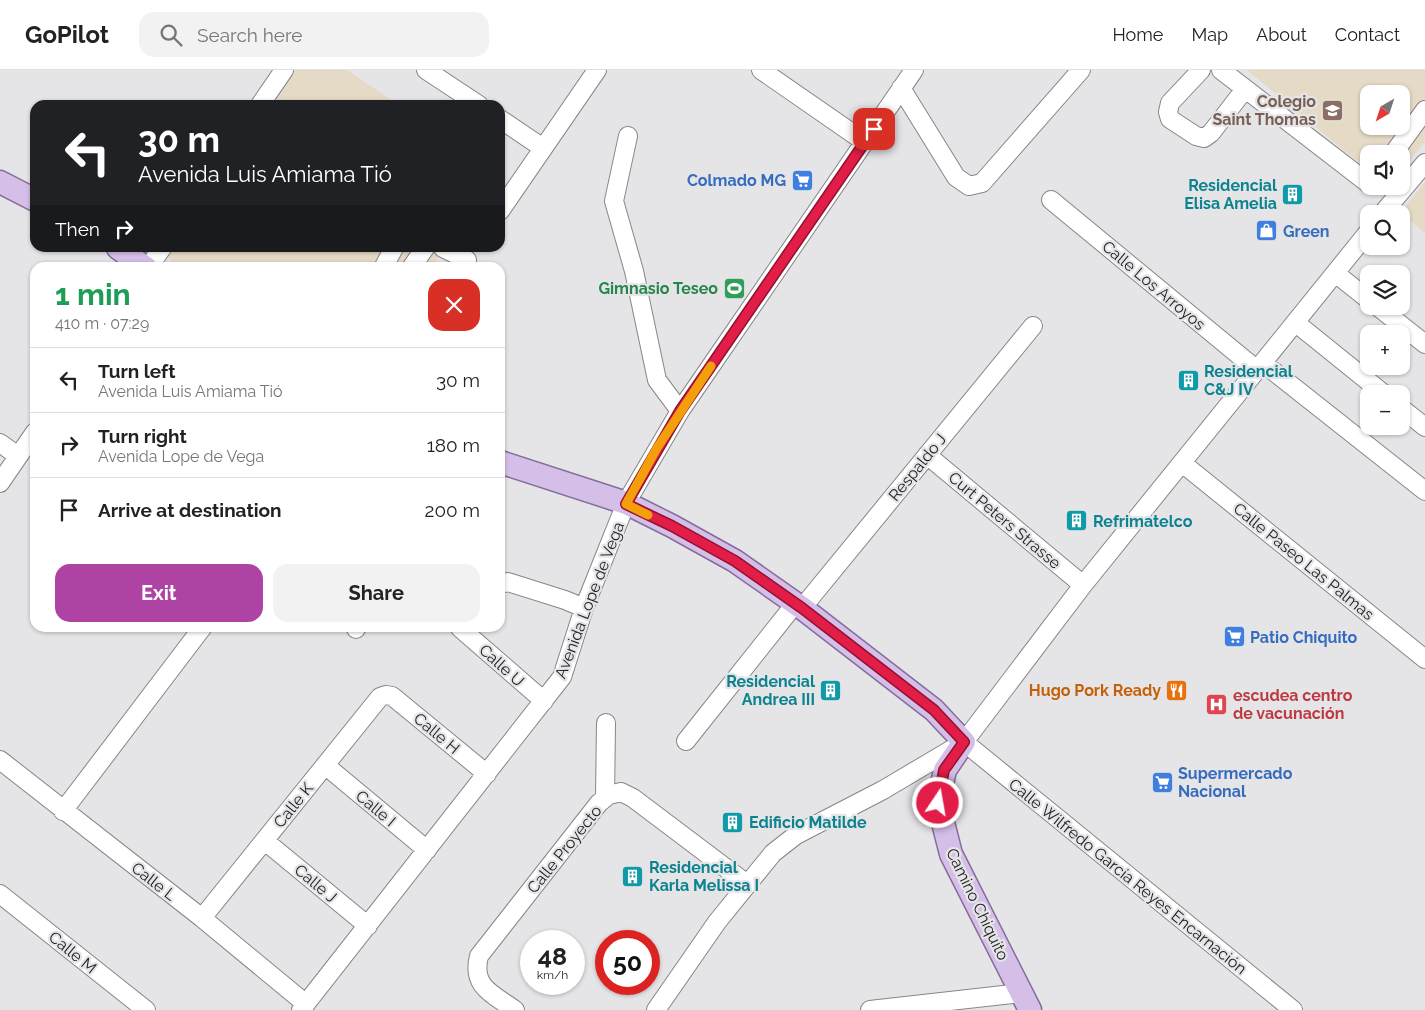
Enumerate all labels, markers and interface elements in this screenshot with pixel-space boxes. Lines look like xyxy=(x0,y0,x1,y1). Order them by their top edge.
search box xyxy=(139,12,489,57)
text: GoPilot xyxy=(25,20,109,49)
icon: search xyxy=(157,21,185,49)
text: Search here xyxy=(197,24,303,46)
text: Home xyxy=(1112,24,1163,45)
text: Map xyxy=(1191,24,1228,45)
text: About xyxy=(1256,24,1307,45)
text: Contact xyxy=(1335,24,1400,45)
north arrow xyxy=(1360,85,1410,135)
map controls xyxy=(1360,85,1410,435)
place label: Colegio Saint Thomas xyxy=(1213,92,1316,129)
school or university icon: Colegio Saint Thomas xyxy=(1320,98,1344,122)
pin xyxy=(853,108,895,150)
icon: arrive xyxy=(860,115,888,143)
text: 30 m xyxy=(138,119,220,160)
icon: left xyxy=(55,120,120,185)
button: sound xyxy=(1360,145,1410,195)
text: Avenida Luis Amiama Tió xyxy=(138,161,392,187)
supermarket icon: Colmado MG xyxy=(790,168,814,192)
place label: Colmado MG xyxy=(687,171,786,190)
place label: Residencial Elisa Amelia xyxy=(1184,176,1278,213)
building icon: Residencial Elisa Amelia xyxy=(1281,182,1305,206)
button: search xyxy=(1360,205,1410,255)
icon: right xyxy=(110,215,138,243)
text: Then xyxy=(55,218,100,240)
shop icon: Green xyxy=(1255,219,1279,243)
place label: Green xyxy=(1283,222,1330,241)
street label: Calle Los Arroyos xyxy=(1098,237,1209,334)
button: layers xyxy=(1360,265,1410,315)
sports icon: Gimnasio Teseo xyxy=(722,276,746,300)
text: 1 min xyxy=(55,277,131,312)
button: close xyxy=(428,279,480,331)
place label: Gimnasio Teseo xyxy=(598,279,718,298)
text: 410 m · 07:29 xyxy=(55,314,149,333)
button: + xyxy=(1360,325,1410,375)
text: Turn left xyxy=(98,360,175,382)
place label: Residencial C&J IV xyxy=(1204,362,1294,399)
icon: left xyxy=(55,366,83,394)
building icon: Residencial C&J IV xyxy=(1176,368,1200,392)
text: 30 m xyxy=(436,369,480,391)
text: Avenida Luis Amiama Tió xyxy=(98,382,283,401)
button: − xyxy=(1360,385,1410,435)
text: Turn right xyxy=(98,425,187,447)
street label: Respaldo J xyxy=(884,430,950,505)
icon: right xyxy=(55,431,83,459)
text: 180 m xyxy=(427,434,480,456)
text: Avenida Lope de Vega xyxy=(98,447,264,466)
street label: Curt Peters Strasse xyxy=(945,468,1065,573)
icon: arrive xyxy=(55,496,83,524)
text: Arrive at destination xyxy=(98,499,282,521)
text: 200 m xyxy=(425,499,480,521)
street label: Calle Paseo Las Palmas xyxy=(1230,499,1378,624)
building icon: Refrimatelco xyxy=(1065,509,1089,533)
place label: Refrimatelco xyxy=(1093,512,1193,531)
street label: Avenida Lope de Vega xyxy=(551,519,628,681)
button: Exit xyxy=(55,564,263,622)
button: Share xyxy=(273,564,480,622)
supermarket icon: Patio Chiquito xyxy=(1222,625,1246,649)
place label: Patio Chiquito xyxy=(1250,628,1358,647)
street label: Calle U xyxy=(475,640,528,690)
place label: Residencial Andrea III xyxy=(726,672,816,709)
building icon: Residencial Andrea III xyxy=(819,678,843,702)
restaurant icon: Hugo Pork Ready xyxy=(1165,678,1189,702)
place label: Hugo Pork Ready xyxy=(1029,681,1161,700)
place label: escudea centro de vacunación xyxy=(1233,686,1353,723)
hospital icon: escudea centro de vacunación xyxy=(1205,692,1229,716)
street label: Calle H xyxy=(410,709,463,758)
place label: Supermercado Nacional xyxy=(1178,764,1293,801)
supermarket icon: Supermercado Nacional xyxy=(1150,770,1174,794)
street label: Calle Wilfredo García Reyes Encarnación xyxy=(1005,775,1250,978)
position arrow xyxy=(911,776,963,828)
street label: Calle K xyxy=(270,779,318,832)
street label: Calle I xyxy=(352,786,399,830)
street label: Calle Proyecto xyxy=(523,801,606,897)
building icon: Edificio Matilde xyxy=(721,810,745,834)
place label: Edificio Matilde xyxy=(749,813,867,832)
street label: Camino Chiquito xyxy=(942,845,1013,963)
street label: Calle L xyxy=(128,858,180,905)
place label: Residencial Karla Melissa I xyxy=(649,858,759,895)
street label: Calle J xyxy=(291,860,341,906)
building icon: Residencial Karla Melissa I xyxy=(621,864,645,888)
street label: Calle M xyxy=(45,927,100,977)
speed limit sign: 50 xyxy=(595,930,660,995)
text: 48 xyxy=(538,941,567,971)
text: km/h xyxy=(537,968,568,982)

